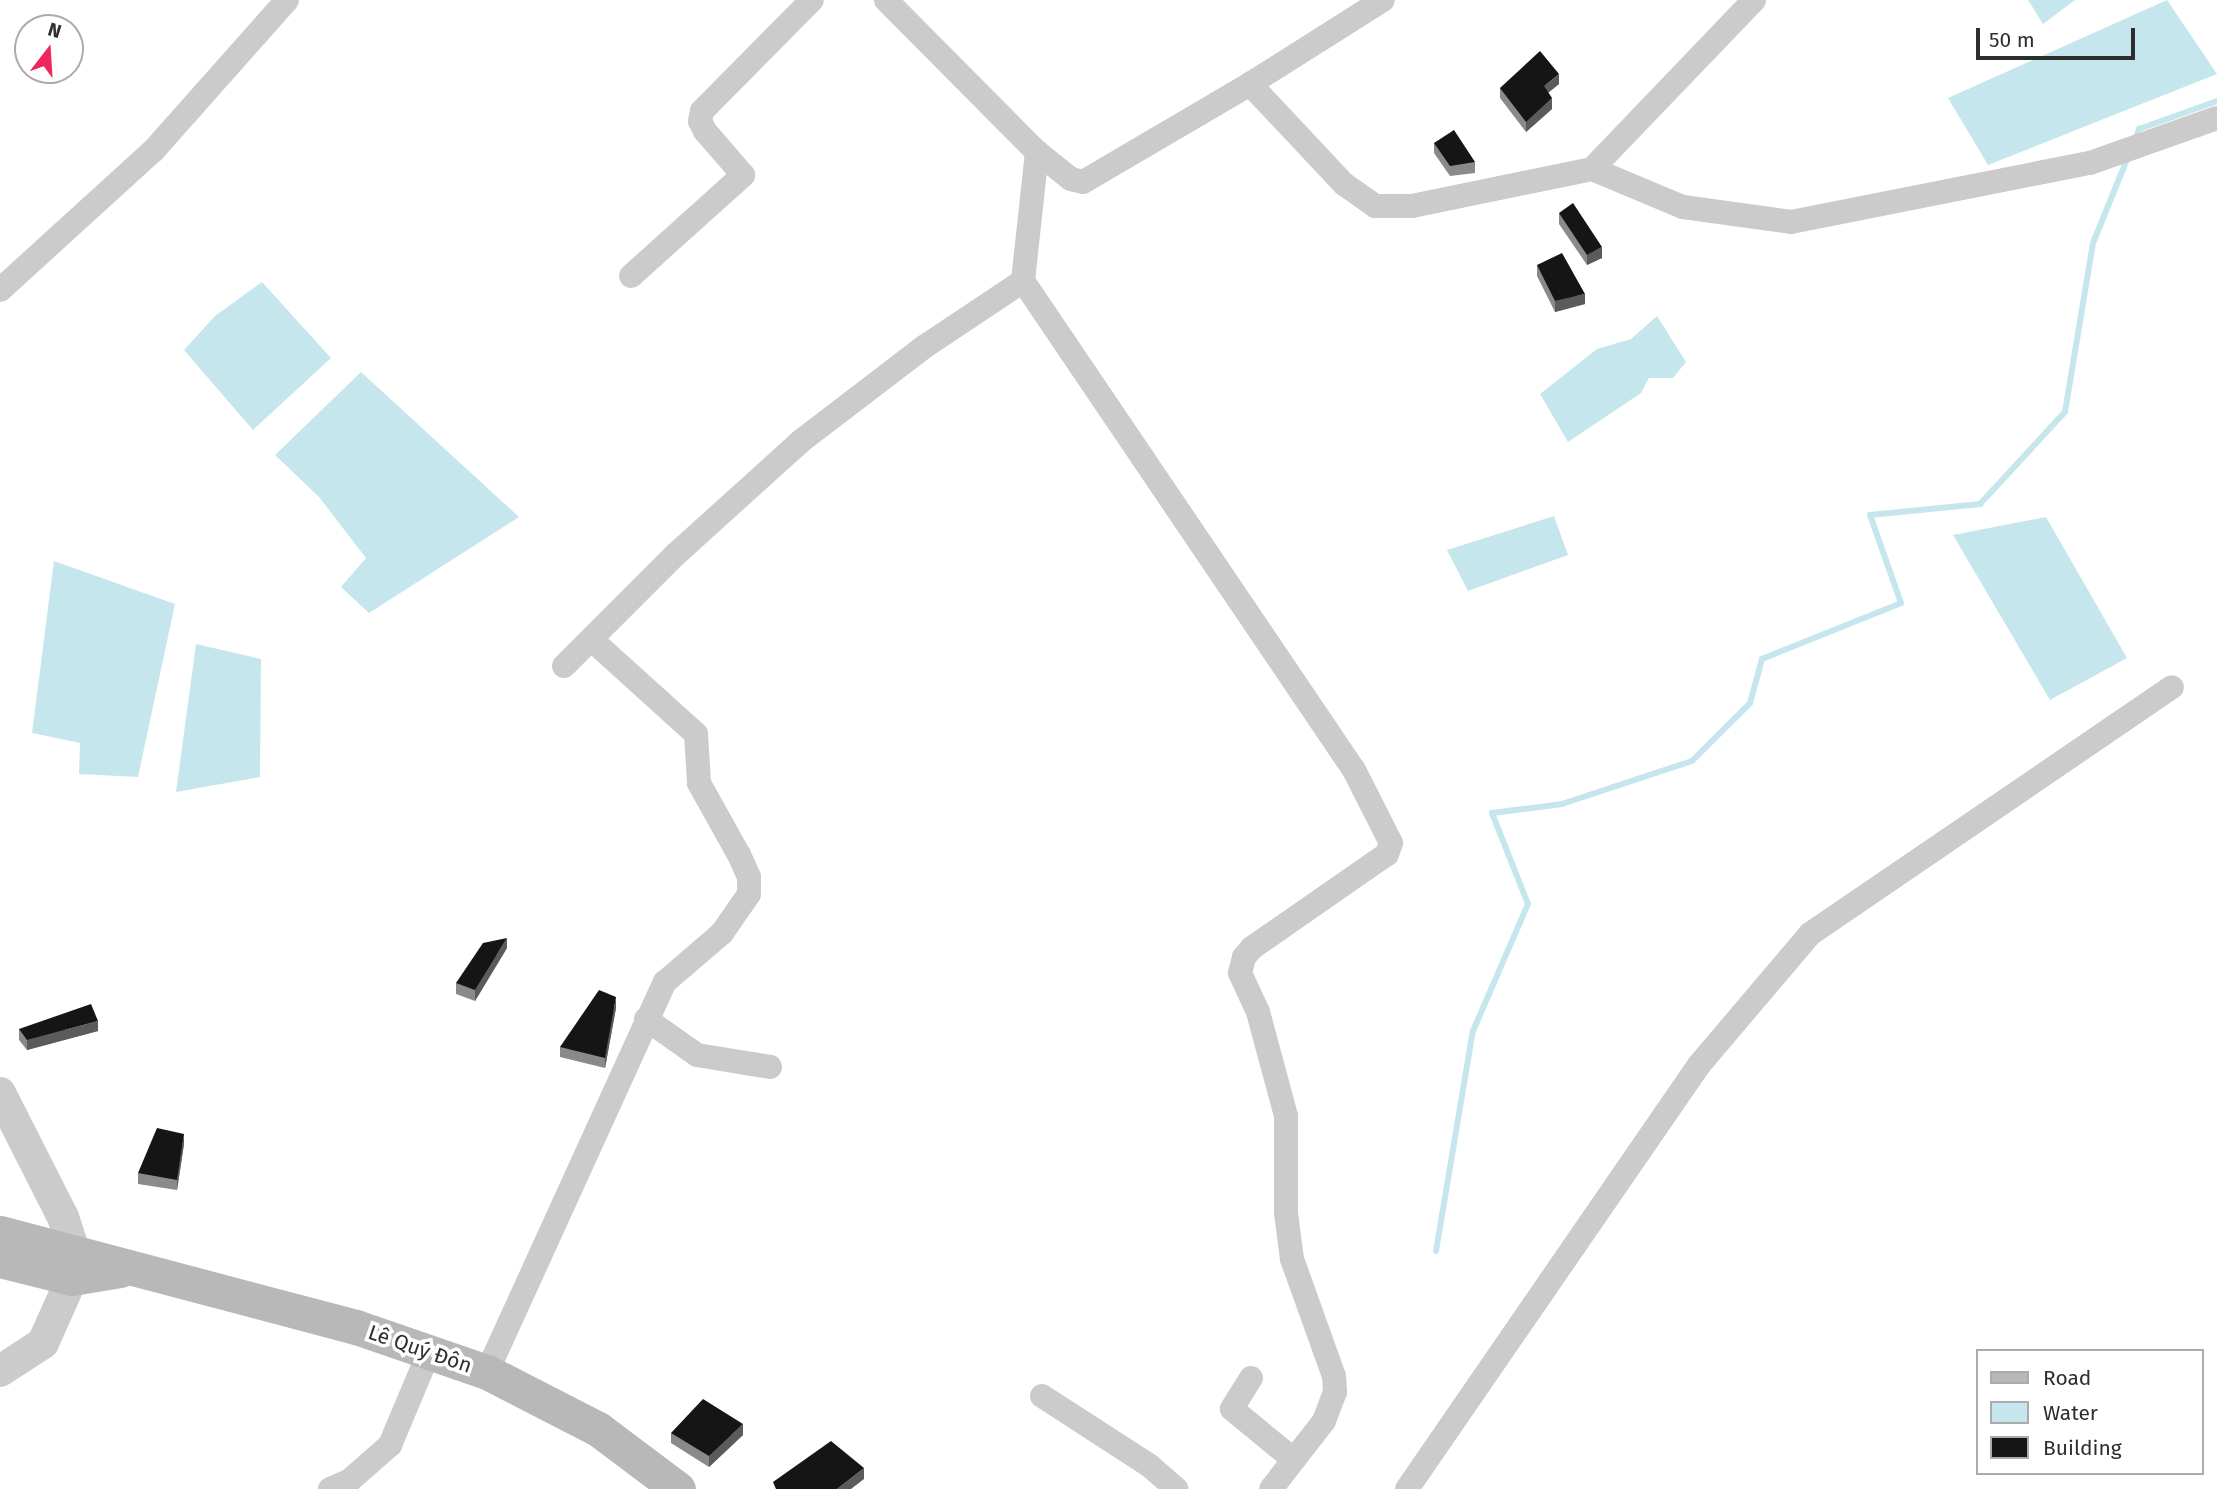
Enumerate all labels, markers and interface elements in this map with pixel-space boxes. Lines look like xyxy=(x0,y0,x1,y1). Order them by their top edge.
north arrow xyxy=(14,14,84,84)
scale bar xyxy=(1979,14,2138,58)
text: N xyxy=(45,18,64,43)
text: 50 m xyxy=(1989,27,2035,53)
street label: Lê Quý Đôn xyxy=(365,1320,475,1378)
legend xyxy=(1976,1349,2203,1475)
text: Road xyxy=(2043,1365,2091,1391)
text: Water xyxy=(2043,1400,2098,1426)
text: Building xyxy=(2043,1435,2122,1461)

